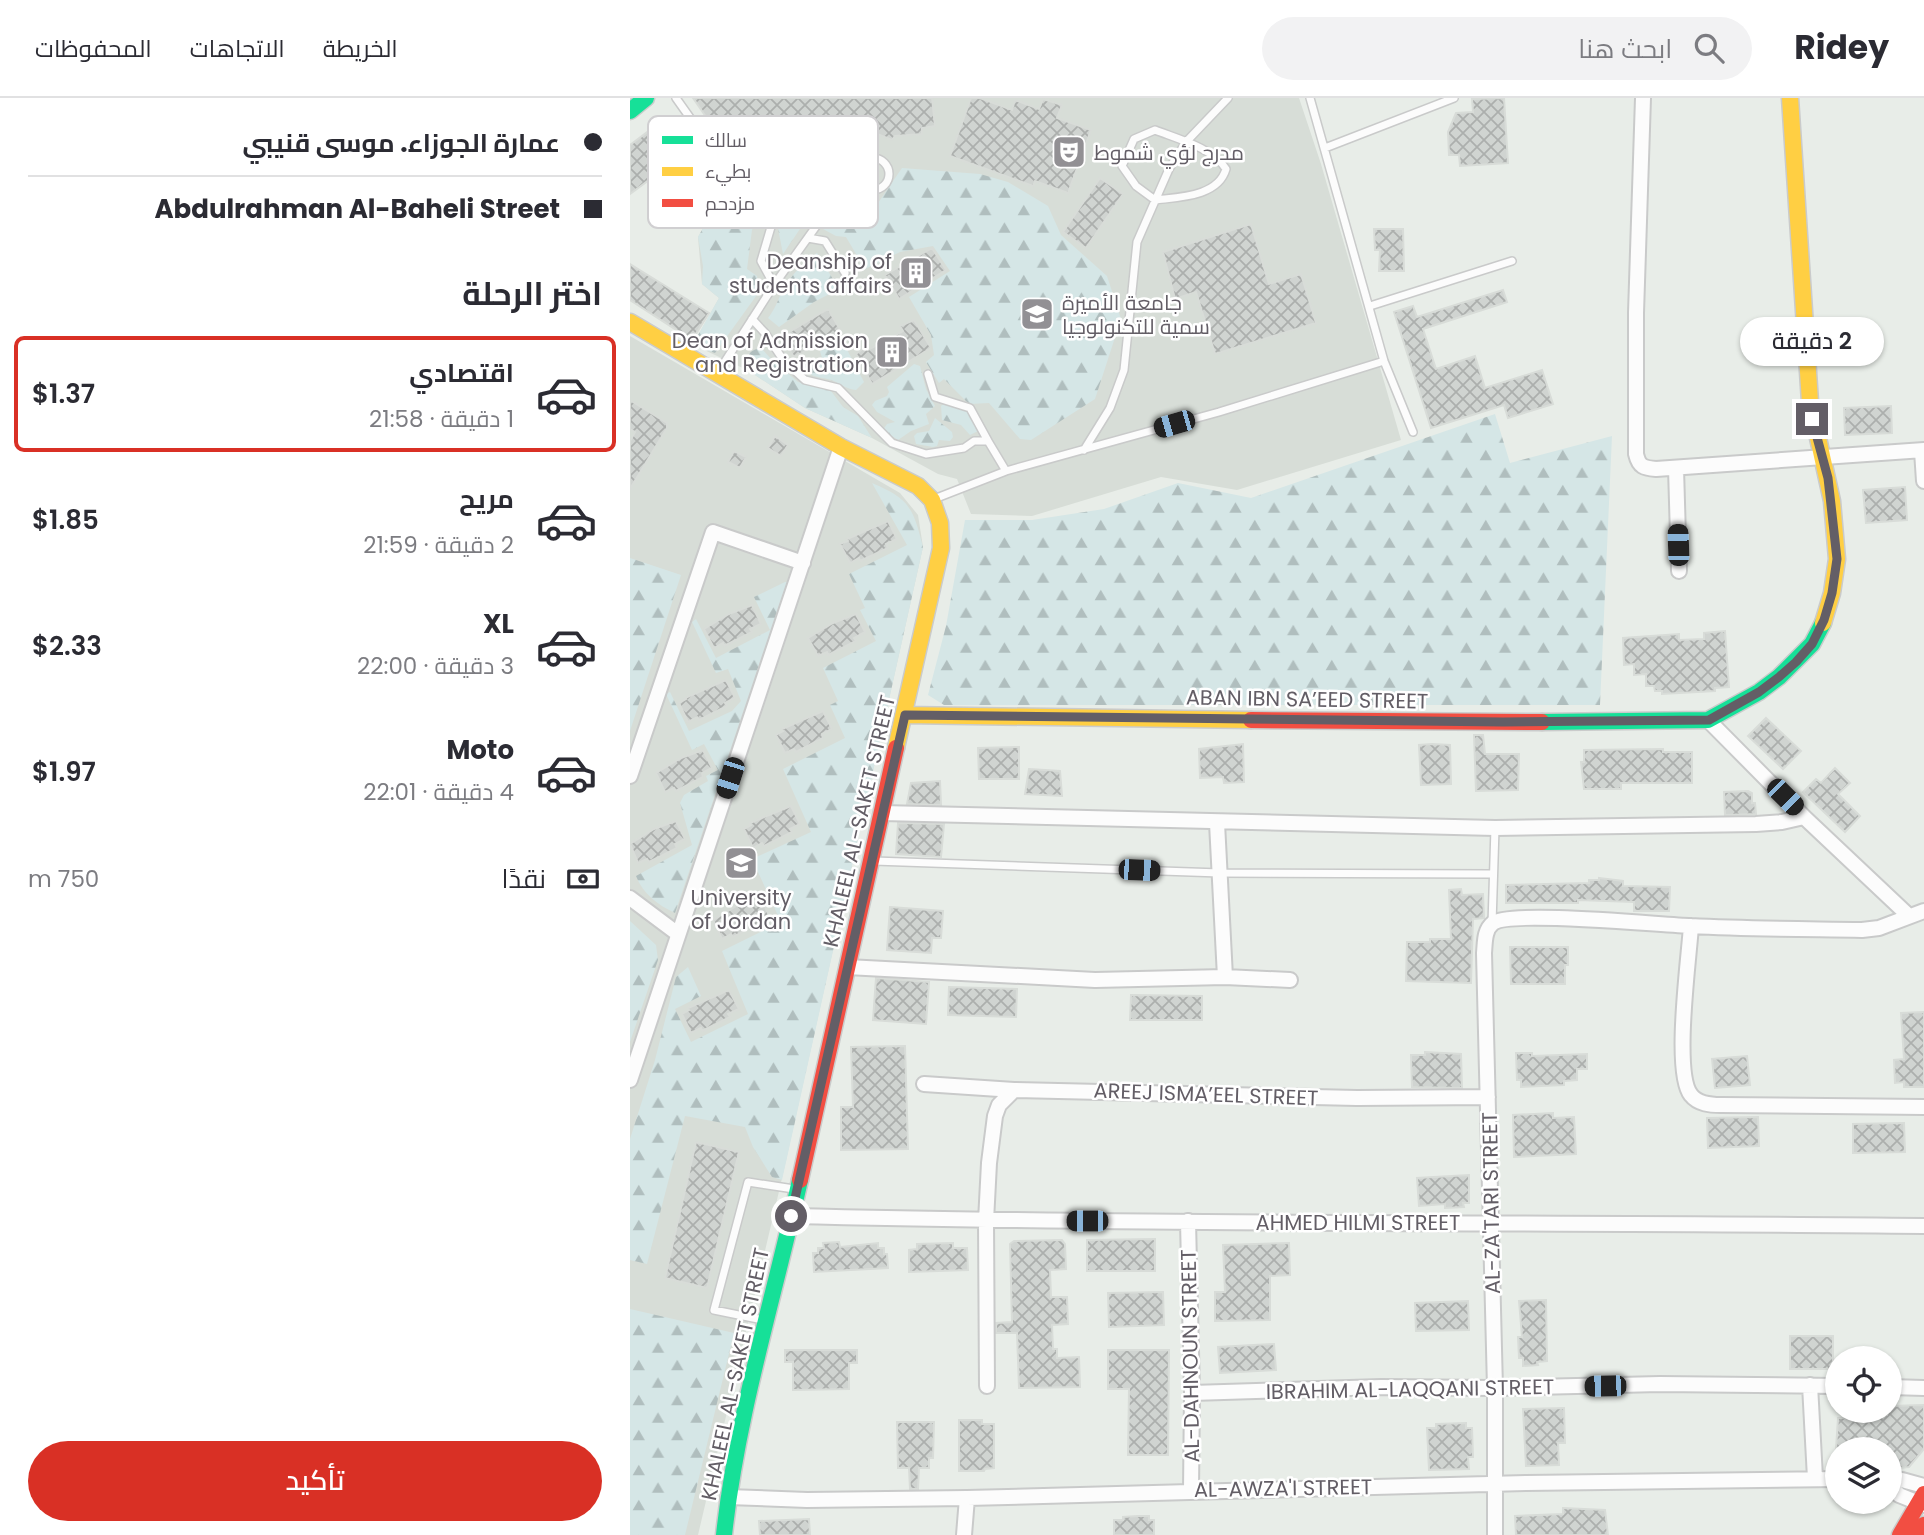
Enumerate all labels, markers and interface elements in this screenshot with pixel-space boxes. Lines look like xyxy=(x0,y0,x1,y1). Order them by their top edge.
search box xyxy=(1262,17,1752,80)
text: Ridey xyxy=(1794,24,1889,71)
icon: search xyxy=(1690,29,1728,67)
text: ابحث هنا xyxy=(1578,31,1672,67)
text: المحفوظات xyxy=(35,32,152,65)
text: الاتجاهات xyxy=(190,32,285,65)
text: الخريطة xyxy=(323,32,398,65)
legend xyxy=(648,116,878,228)
text: عمارة الجوزاء. موسى قنيبي xyxy=(242,125,560,161)
text: سالك xyxy=(705,127,747,154)
theatre icon: مدرج لؤي شموط xyxy=(1050,133,1088,171)
place label: مدرج لؤي شموط xyxy=(1094,138,1244,169)
text: بطيء xyxy=(705,158,751,186)
text: مزدحم xyxy=(705,190,755,217)
text: Abdulrahman Al-Baheli Street xyxy=(154,191,560,227)
place label: Deanship of students affairs xyxy=(729,247,892,300)
building icon: Deanship of students affairs xyxy=(897,254,935,292)
text: اختر الرحلة xyxy=(462,271,602,316)
place label: جامعة الأميرة سمية للتكنولوجيا xyxy=(1062,288,1210,341)
school or university icon: جامعة الأميرة سمية للتكنولوجيا xyxy=(1018,295,1056,333)
callout: 2 دقيقة xyxy=(1740,317,1884,366)
text: 2 دقيقة xyxy=(1772,325,1852,357)
place label: Dean of Admission and Registration xyxy=(672,326,868,379)
building icon: Dean of Admission and Registration xyxy=(873,333,911,371)
text: اقتصادي xyxy=(409,355,514,391)
icon: car xyxy=(535,363,598,426)
text: $1.37 xyxy=(32,376,95,412)
text: 1 دقيقة · 21:58 xyxy=(369,403,514,435)
route end xyxy=(1796,403,1828,435)
car xyxy=(1151,408,1198,440)
text: مريح xyxy=(459,481,514,517)
icon: car xyxy=(535,489,598,552)
text: $1.85 xyxy=(32,502,99,538)
car xyxy=(1667,524,1690,566)
text: 2 دقيقة · 21:59 xyxy=(363,529,514,561)
text: XL xyxy=(483,606,514,642)
icon: car xyxy=(535,615,598,678)
text: $2.33 xyxy=(32,628,102,664)
text: 3 دقيقة · 22:00 xyxy=(357,650,514,682)
street label: ABAN IBN SA’EED STREET xyxy=(1186,682,1428,716)
street label: KHALEEL AL-SAKET STREET xyxy=(816,692,902,950)
text: Moto xyxy=(446,732,514,768)
icon: car xyxy=(535,741,598,804)
text: $1.97 xyxy=(32,754,96,790)
car xyxy=(714,755,747,801)
car xyxy=(1763,775,1808,819)
text: 4 دقيقة · 22:01 xyxy=(363,776,514,808)
school or university icon: University of Jordan xyxy=(722,844,760,882)
car xyxy=(1118,859,1161,881)
icon: cash xyxy=(564,860,602,898)
text: نقدًا xyxy=(502,861,546,897)
text: 750 m xyxy=(28,863,99,895)
place label: University of Jordan xyxy=(690,883,792,936)
street label: AREEJ ISMA’EEL STREET xyxy=(1093,1076,1319,1112)
street label: AL-ZA'TARI STREET xyxy=(1475,1112,1507,1294)
route start xyxy=(775,1200,807,1232)
street label: AHMED HILMI STREET xyxy=(1256,1208,1460,1237)
car xyxy=(1067,1211,1109,1232)
street label: KHALEEL AL-SAKET STREET xyxy=(694,1245,776,1503)
street label: AL-DAHNOUN STREET xyxy=(1174,1249,1206,1463)
map controls xyxy=(1825,1346,1902,1514)
button: locate xyxy=(1825,1346,1902,1423)
street label: IBRAHIM AL-LAQQANI STREET xyxy=(1266,1372,1554,1406)
car xyxy=(1584,1375,1627,1397)
button: layers xyxy=(1825,1437,1902,1514)
button: تأكيد xyxy=(28,1441,602,1521)
street label: AL-AWZA'I STREET xyxy=(1194,1472,1372,1504)

